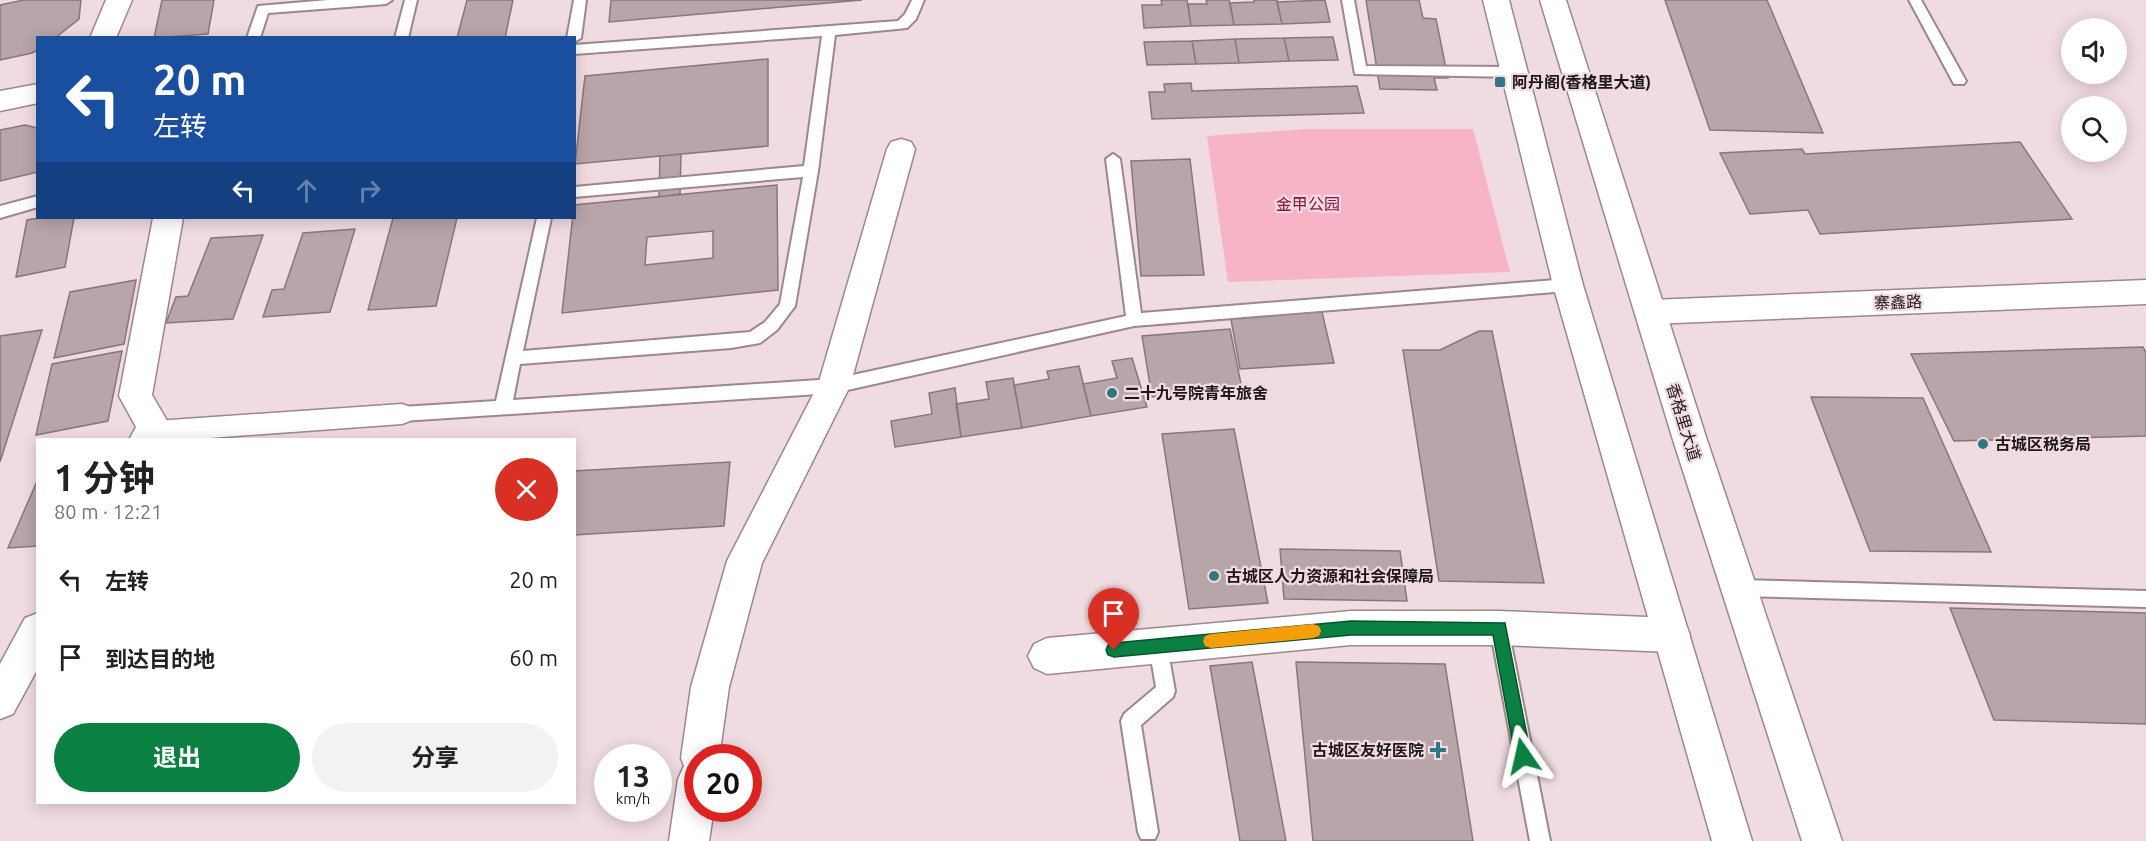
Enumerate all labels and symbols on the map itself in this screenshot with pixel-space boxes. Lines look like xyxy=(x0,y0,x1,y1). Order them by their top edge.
place label: 阿丹阁(香格里大道) xyxy=(1512,73,1651,92)
marker: 阿丹阁(香格里大道) xyxy=(1493,75,1507,89)
park label: 金甲公园 xyxy=(1276,195,1340,213)
street label: 寨鑫路 xyxy=(1874,292,1922,312)
street label: 香格里大道 xyxy=(1664,381,1704,463)
place label: 二十九号院青年旅舍 xyxy=(1124,384,1268,402)
marker: 二十九号院青年旅舍 xyxy=(1105,386,1119,400)
place label: 古城区税务局 xyxy=(1995,435,2091,453)
marker: 古城区税务局 xyxy=(1976,437,1990,451)
place label: 古城区人力资源和社会保障局 xyxy=(1226,567,1434,585)
marker: 古城区人力资源和社会保障局 xyxy=(1207,569,1221,583)
pin xyxy=(1088,588,1139,650)
position arrow xyxy=(1491,724,1555,788)
place label: 古城区友好医院 xyxy=(1312,741,1424,759)
marker: 古城区友好医院 xyxy=(1429,741,1447,759)
speed limit sign: 20 xyxy=(684,744,762,822)

